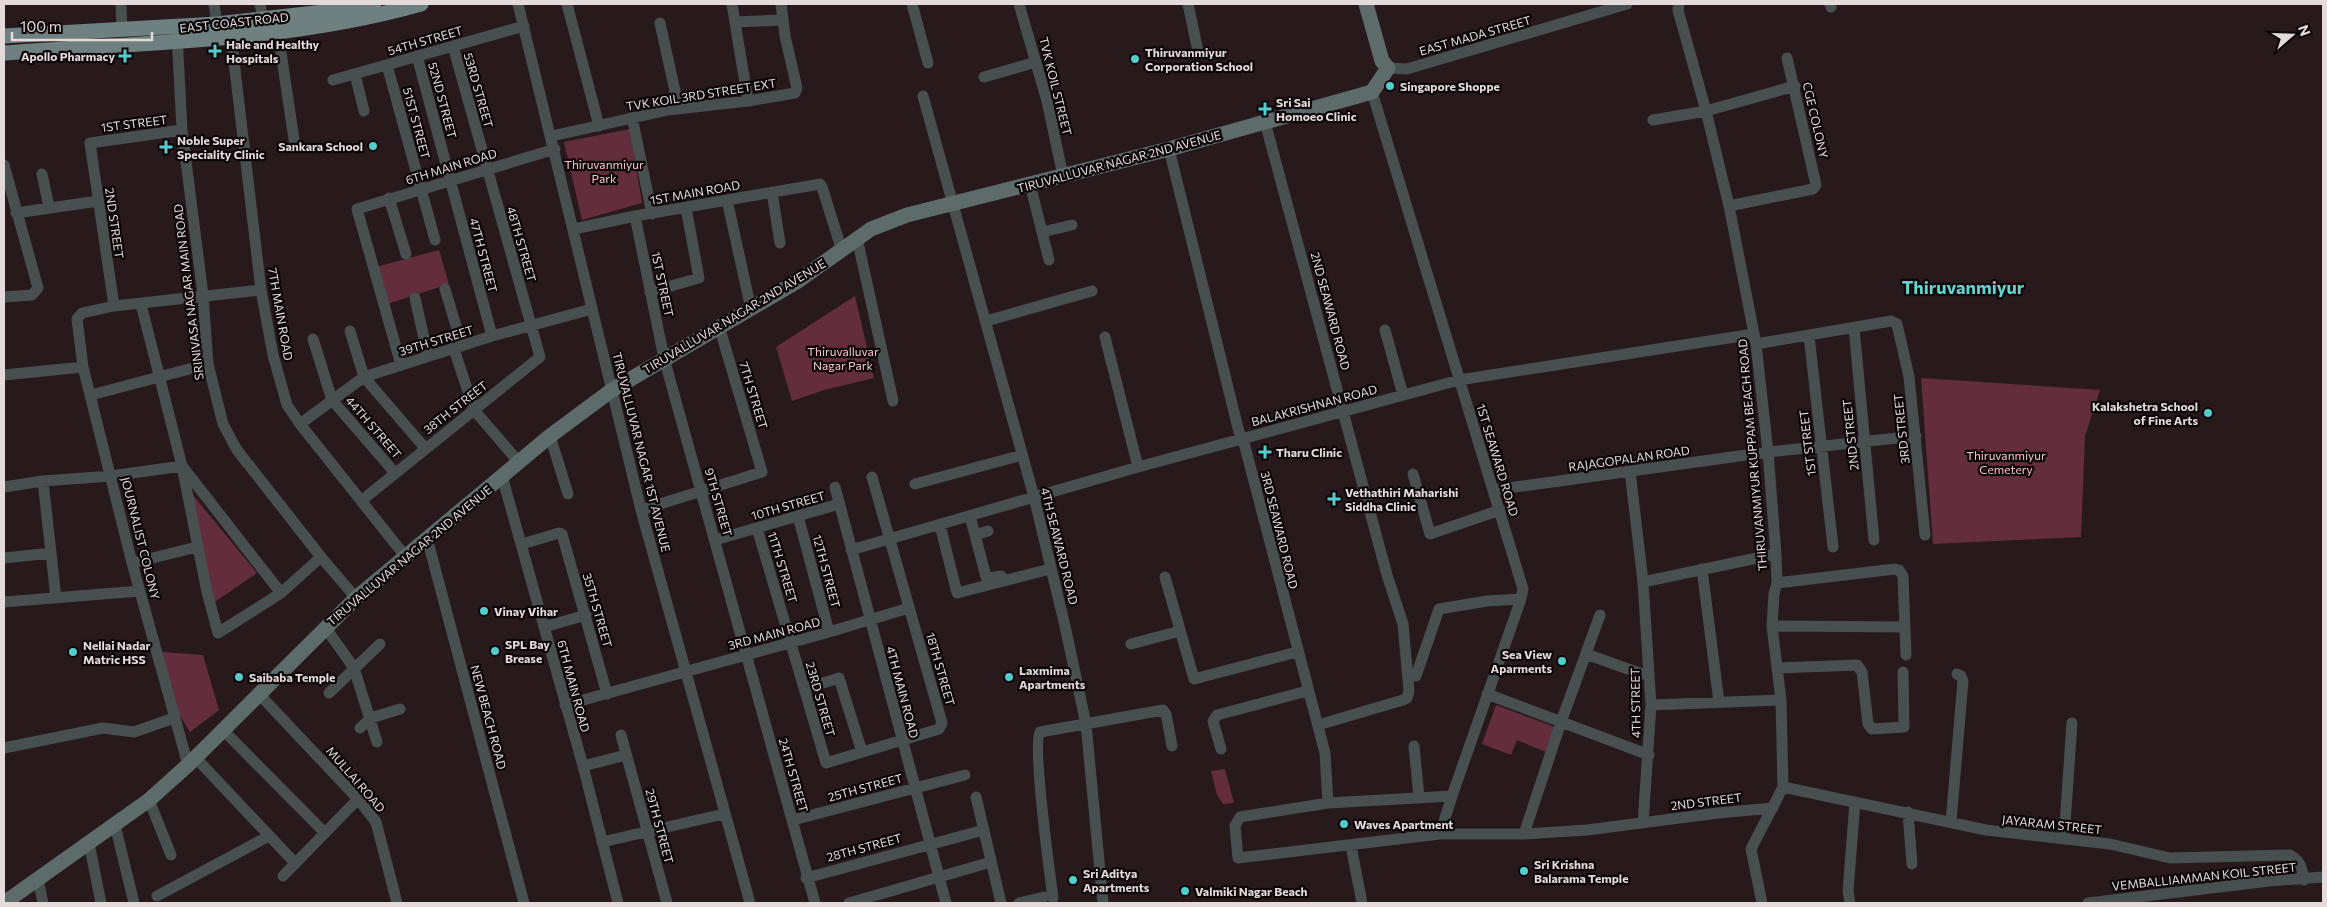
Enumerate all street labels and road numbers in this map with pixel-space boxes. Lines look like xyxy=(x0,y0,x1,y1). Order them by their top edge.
street label: EAST COAST ROAD xyxy=(179,9,289,35)
street label: EAST MADA STREET xyxy=(1417,12,1533,58)
street label: 54TH STREET xyxy=(386,23,464,57)
street label: TVK KOIL STREET xyxy=(1037,35,1075,137)
street label: 53RD STREET xyxy=(462,51,496,129)
street label: 52ND STREET xyxy=(426,60,460,140)
street label: TVK KOIL 3RD STREET EXT xyxy=(625,75,777,113)
street label: CGE COLONY xyxy=(1800,81,1832,160)
street label: 51ST STREET xyxy=(401,86,433,161)
street label: 1ST STREET xyxy=(100,112,168,134)
street label: TIRUVALLUVAR NAGAR 2ND AVENUE xyxy=(1015,127,1223,195)
street label: 6TH MAIN ROAD xyxy=(404,145,498,187)
street label: 1ST MAIN ROAD xyxy=(649,177,741,207)
street label: 2ND STREET xyxy=(103,187,127,260)
street label: SRINIVASA NAGAR MAIN ROAD xyxy=(170,203,206,381)
street label: 48TH STREET xyxy=(505,205,540,284)
street label: 47TH STREET xyxy=(467,216,501,294)
street label: 1ST STREET xyxy=(649,250,677,318)
street label: 2ND SEAWARD ROAD xyxy=(1308,250,1354,372)
street label: TIRUVALLUVAR NAGAR 2ND AVENUE xyxy=(640,256,828,376)
street label: 7TH MAIN ROAD xyxy=(266,266,296,362)
street label: 39TH STREET xyxy=(397,322,475,358)
street label: THIRUVANMIYUR KUPPAM BEACH ROAD xyxy=(1735,338,1769,572)
street label: TIRUVALLUVAR NAGAR 1ST AVENUE xyxy=(610,351,674,553)
street label: 7TH STREET xyxy=(737,360,771,431)
street label: 38TH STREET xyxy=(420,378,490,436)
street label: BALAKRISHNAN ROAD xyxy=(1250,381,1379,429)
street label: 44TH STREET xyxy=(343,393,405,461)
street label: 3RD STREET xyxy=(1890,393,1912,465)
street label: 2ND STREET xyxy=(1839,398,1861,471)
street label: 1ST SEAWARD ROAD xyxy=(1474,402,1522,518)
street label: 1ST STREET xyxy=(1796,409,1818,477)
street label: RAJAGOPALAN ROAD xyxy=(1567,443,1691,474)
street label: 9TH STREET xyxy=(703,466,736,538)
street label: 3RD SEAWARD ROAD xyxy=(1259,470,1301,590)
street label: JOURNALIST COLONY xyxy=(118,475,163,601)
street label: TIRUVALLUVAR NAGAR 2ND AVENUE xyxy=(324,482,494,628)
street label: 4TH SEAWARD ROAD xyxy=(1039,486,1081,606)
street label: 10TH STREET xyxy=(749,488,827,522)
street label: 11TH STREET xyxy=(766,530,801,605)
street label: 12TH STREET xyxy=(810,533,844,609)
street label: 35TH STREET xyxy=(581,571,615,649)
street label: 3RD MAIN ROAD xyxy=(726,614,822,652)
street label: 18TH STREET xyxy=(924,631,958,708)
street label: 6TH MAIN ROAD xyxy=(555,638,593,734)
street label: 4TH MAIN ROAD xyxy=(884,645,922,740)
street label: 23RD STREET xyxy=(804,660,838,738)
street label: NEW BEACH ROAD xyxy=(468,663,510,771)
street label: 4TH STREET xyxy=(1627,667,1643,738)
street label: 24TH STREET xyxy=(777,736,811,814)
street label: MULLAI ROAD xyxy=(324,743,388,815)
street label: 25TH STREET xyxy=(826,770,904,804)
street label: 29TH STREET xyxy=(643,787,677,865)
street label: 2ND STREET xyxy=(1670,790,1743,812)
street label: JAYARAM STREET xyxy=(2001,812,2103,837)
street label: 28TH STREET xyxy=(825,830,903,864)
street label: VEMBALLIAMMAN KOIL STREET xyxy=(2111,859,2297,893)

